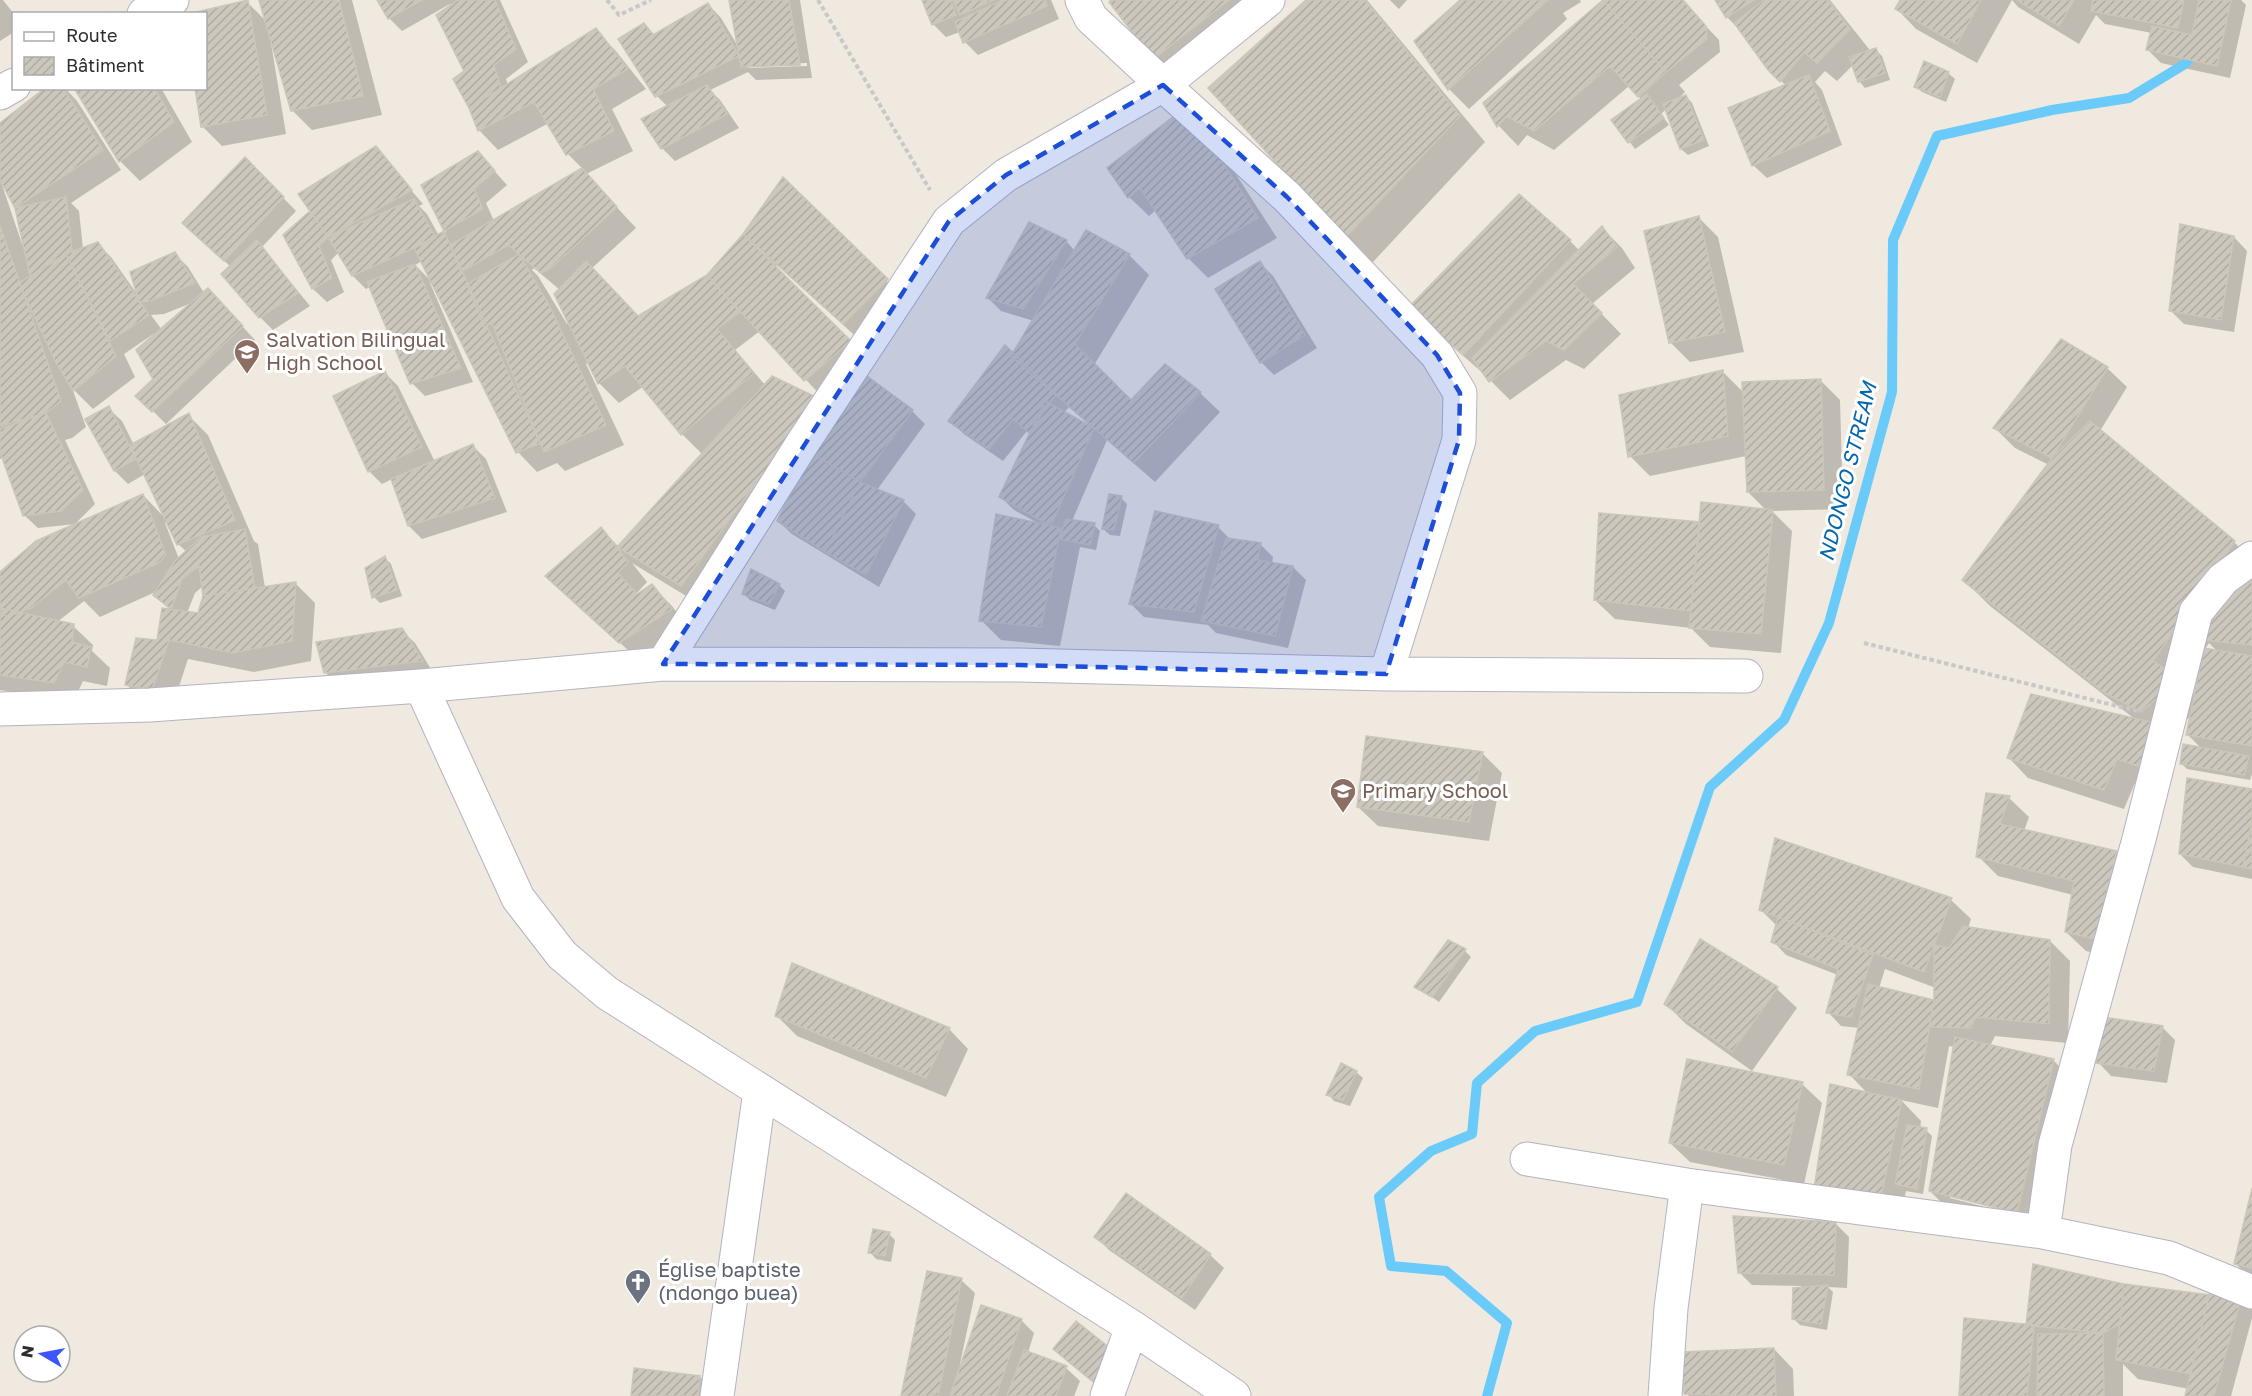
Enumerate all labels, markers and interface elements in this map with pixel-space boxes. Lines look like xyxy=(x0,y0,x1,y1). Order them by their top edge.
legend xyxy=(12,12,207,90)
text: Route xyxy=(66,24,117,46)
text: Bâtiment xyxy=(66,54,145,76)
place label: Salvation Bilingual High School xyxy=(266,327,445,374)
school or university icon: Salvation Bilingual High School xyxy=(232,337,262,375)
water label: NDONGO STREAM xyxy=(1812,378,1882,564)
school or university icon: Primary School xyxy=(1328,776,1358,814)
place label: Primary School xyxy=(1362,778,1508,802)
place label: Église baptiste (ndongo buea) xyxy=(658,1257,801,1304)
church icon: Église baptiste (ndongo buea) xyxy=(623,1267,653,1305)
north arrow xyxy=(12,1324,72,1384)
text: N xyxy=(16,1344,38,1359)

